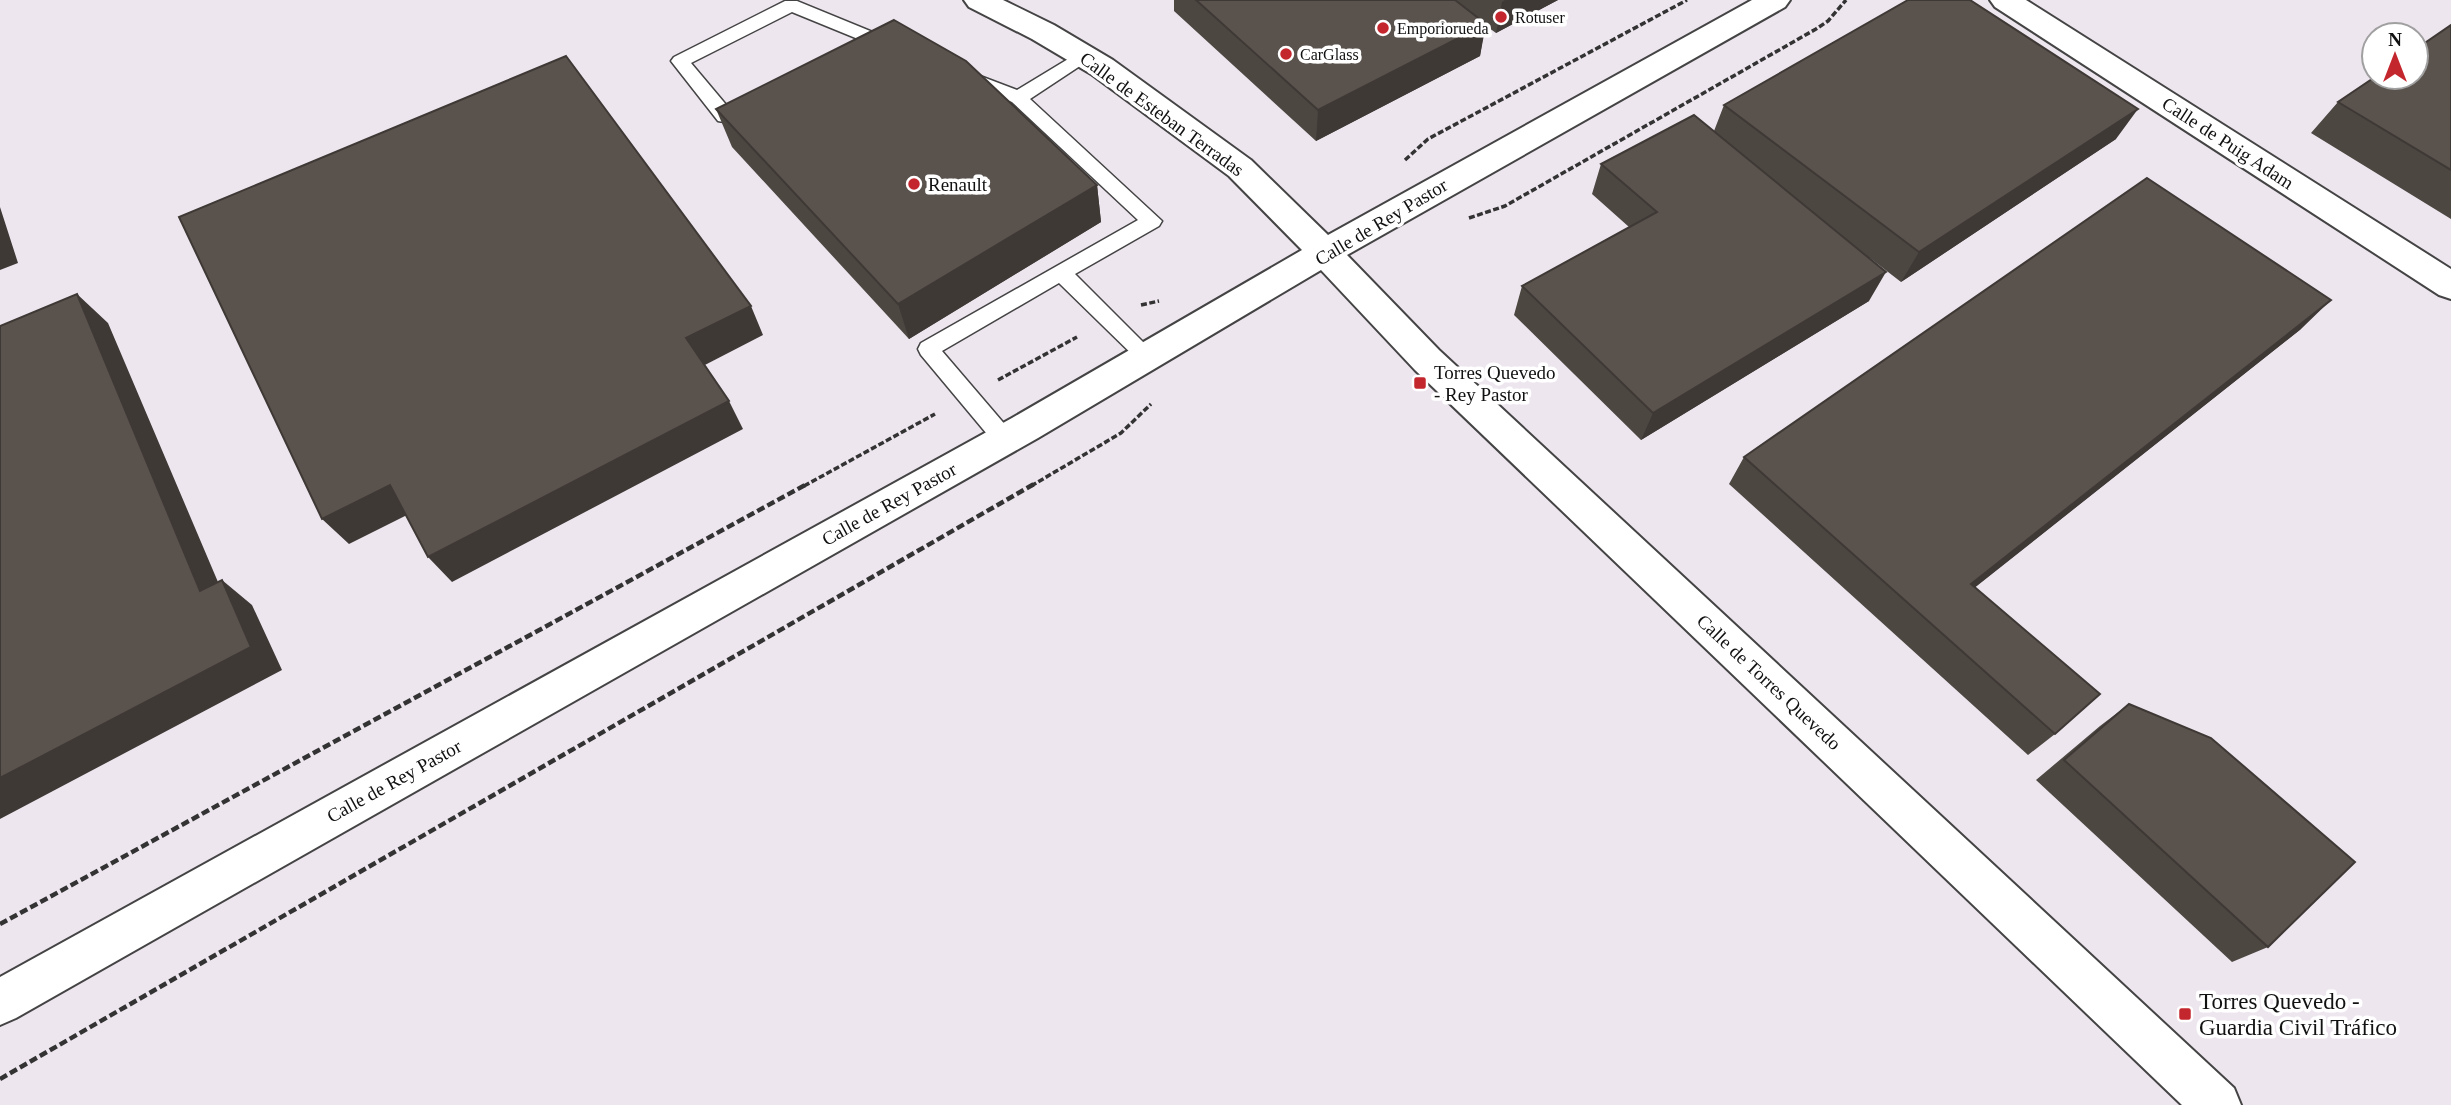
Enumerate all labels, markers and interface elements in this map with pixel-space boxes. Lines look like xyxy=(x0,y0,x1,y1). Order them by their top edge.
marker: Rotuser xyxy=(1493,9,1509,25)
place label: Rotuser xyxy=(1515,9,1565,26)
marker: Emporiorueda xyxy=(1375,20,1391,36)
place label: Emporiorueda xyxy=(1397,20,1489,38)
north arrow xyxy=(2360,21,2430,91)
text: N xyxy=(2388,29,2402,50)
marker: CarGlass xyxy=(1278,46,1294,62)
place label: CarGlass xyxy=(1300,46,1359,63)
street label: Calle de Esteban Terradas xyxy=(1076,48,1248,180)
street label: Calle de Puig Adam xyxy=(2158,93,2298,193)
place label: Renault xyxy=(928,174,988,195)
street label: Calle de Rey Pastor xyxy=(1311,174,1451,270)
marker: Renault xyxy=(906,176,922,192)
place label: Torres Quevedo - Rey Pastor xyxy=(1434,362,1556,405)
marker: Torres Quevedo - Rey Pastor xyxy=(1412,375,1428,391)
street label: Calle de Rey Pastor xyxy=(818,458,960,550)
street label: Calle de Torres Quevedo xyxy=(1693,610,1845,754)
street label: Calle de Rey Pastor xyxy=(323,735,465,827)
place label: Torres Quevedo - Guardia Civil Tráfico xyxy=(2199,989,2397,1040)
marker: Torres Quevedo - Guardia Civil Tráfico xyxy=(2177,1006,2193,1022)

